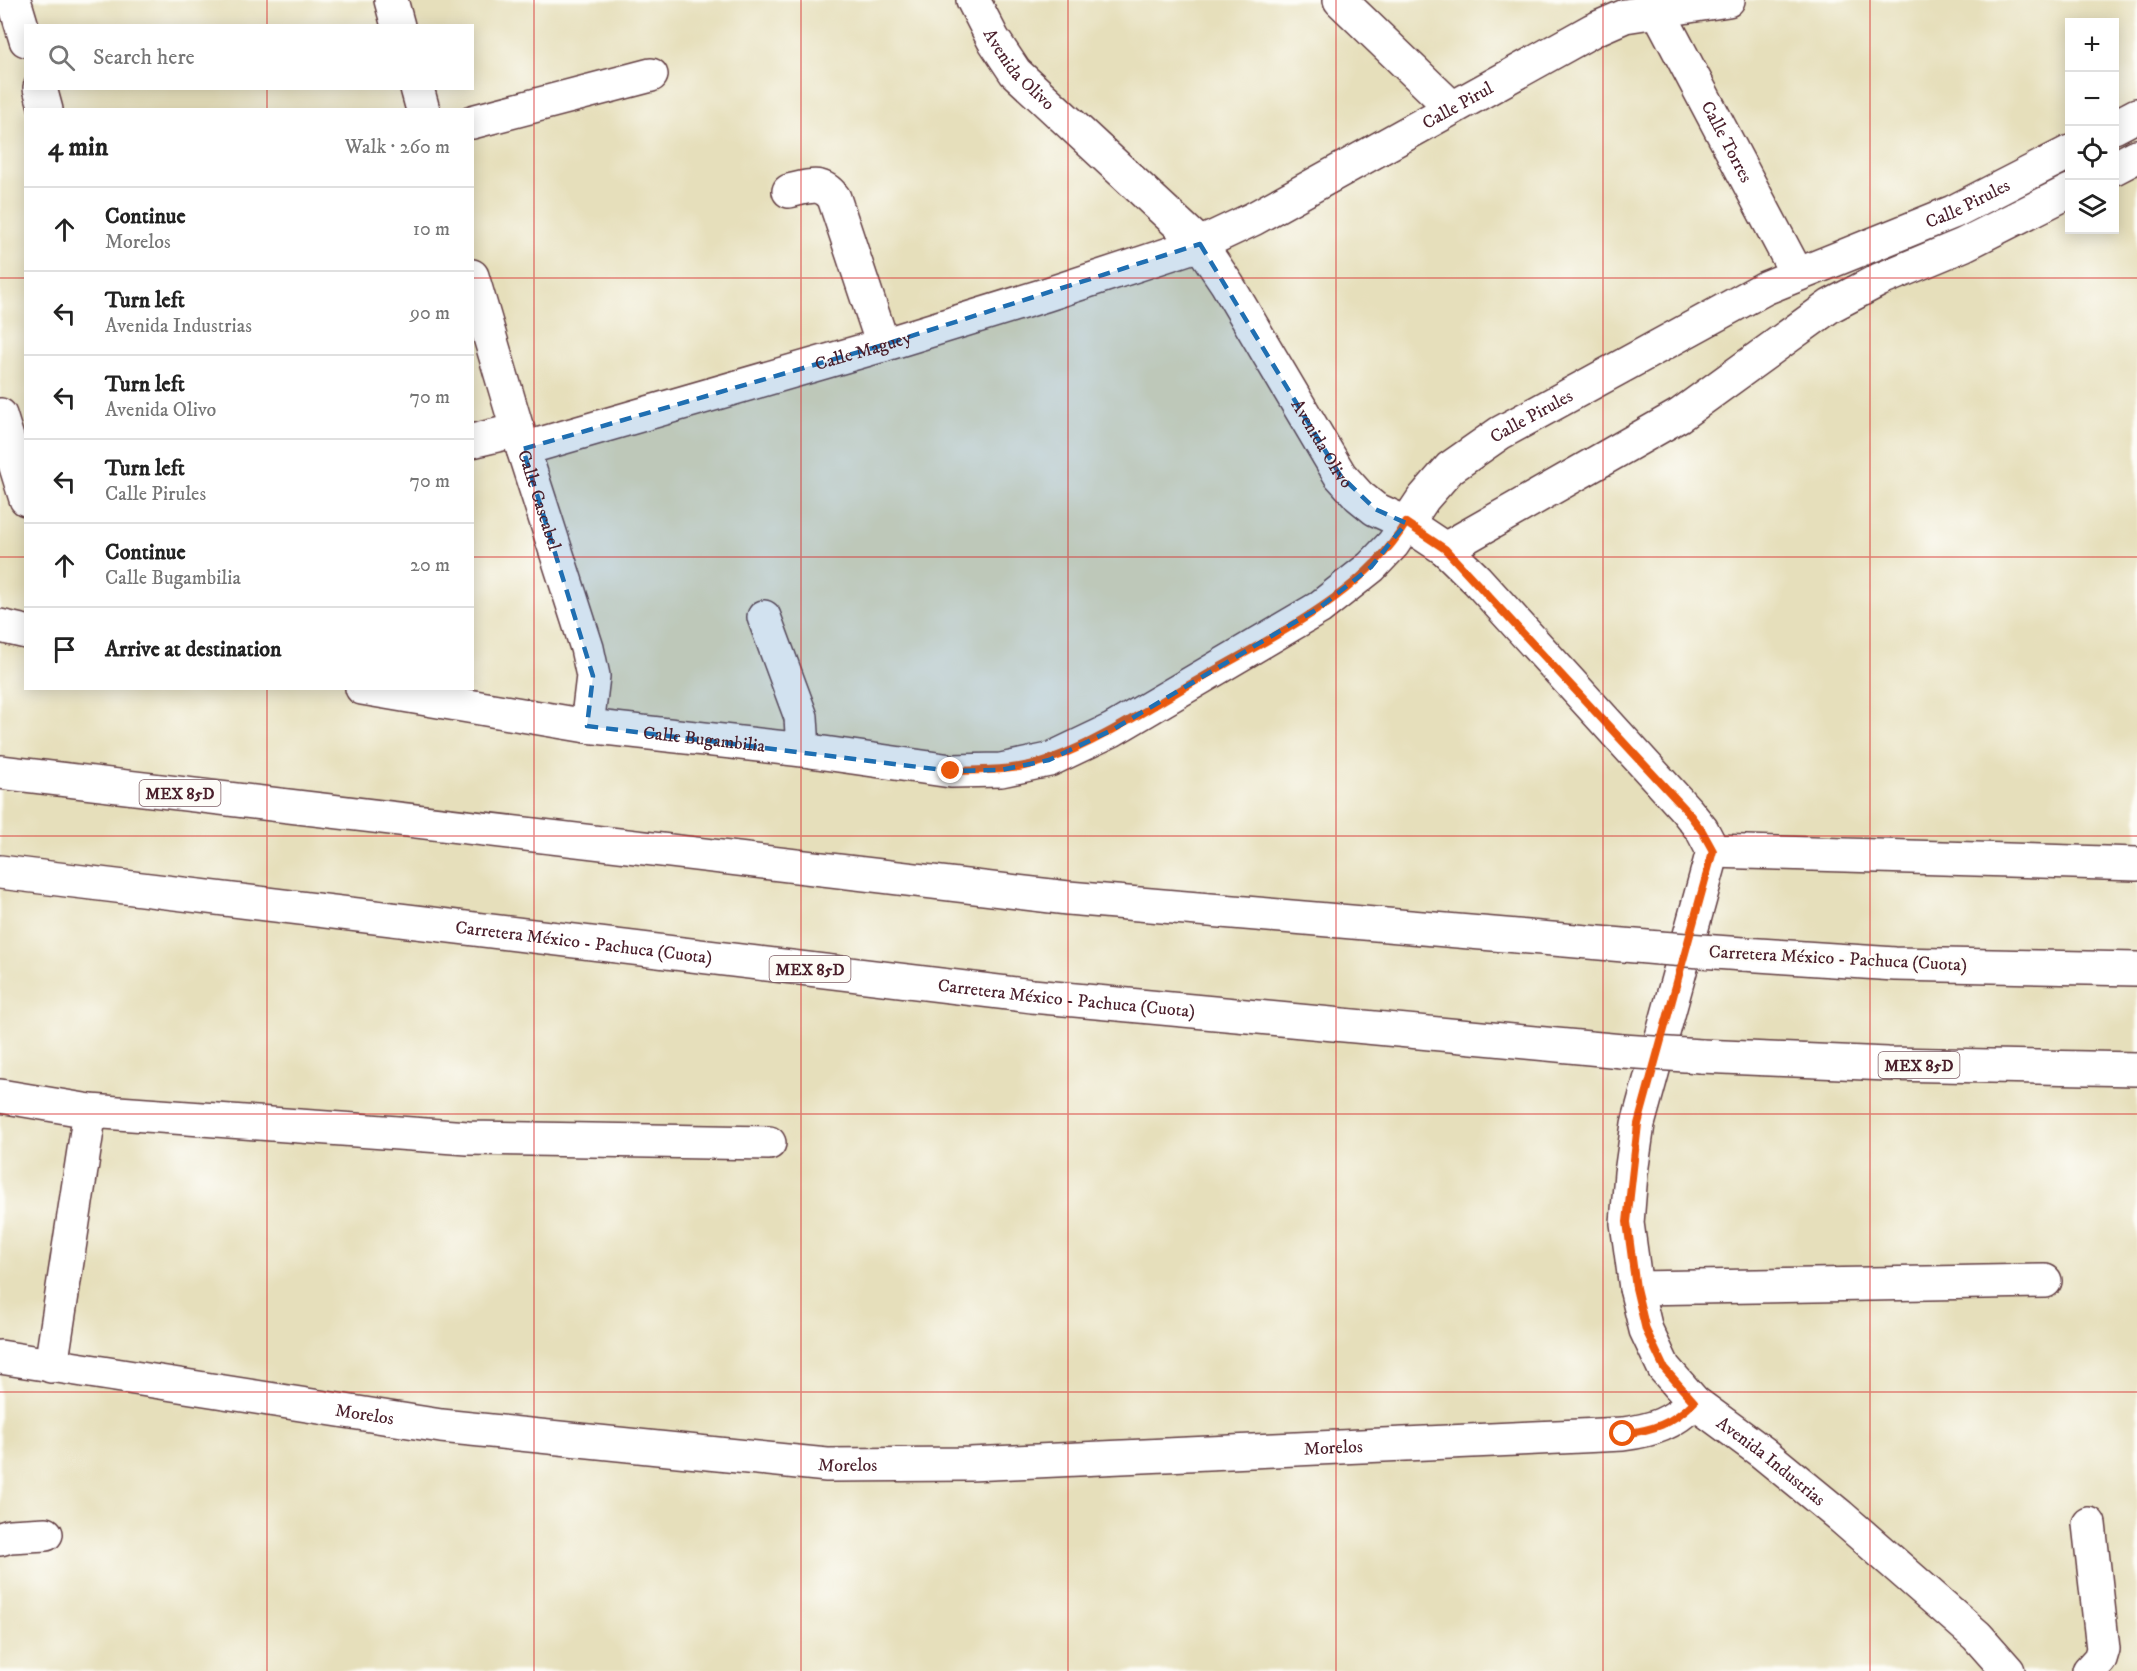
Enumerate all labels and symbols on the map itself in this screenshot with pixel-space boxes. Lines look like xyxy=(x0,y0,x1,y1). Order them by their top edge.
street label: Avenida Olivo xyxy=(978,26,1059,115)
street label: Calle Pirul xyxy=(1419,77,1498,135)
street label: Calle Torres xyxy=(1696,98,1757,187)
street label: Calle Pirules xyxy=(1923,175,2014,234)
street label: Calle Maguey xyxy=(813,327,915,376)
street label: Calle Pirules xyxy=(1486,385,1577,449)
street label: Avenida Olivo xyxy=(1286,396,1357,494)
street label: Calle Cascabel xyxy=(512,447,565,554)
street label: Calle Bugambilia xyxy=(642,722,766,758)
route end xyxy=(937,757,963,783)
road number: MEX 85D xyxy=(140,780,220,806)
street label: Carretera México - Pachuca (Cuota) xyxy=(454,917,713,969)
street label: Carretera México - Pachuca (Cuota) xyxy=(1708,941,1968,977)
road number: MEX 85D xyxy=(770,956,850,982)
street label: Carretera México - Pachuca (Cuota) xyxy=(936,975,1196,1023)
road number: MEX 85D xyxy=(1878,1052,1960,1078)
street label: Morelos xyxy=(333,1400,395,1430)
street label: Avenida Industrias xyxy=(1712,1412,1829,1511)
route start xyxy=(1609,1420,1635,1446)
street label: Morelos xyxy=(1303,1436,1363,1461)
street label: Morelos xyxy=(817,1454,877,1478)

